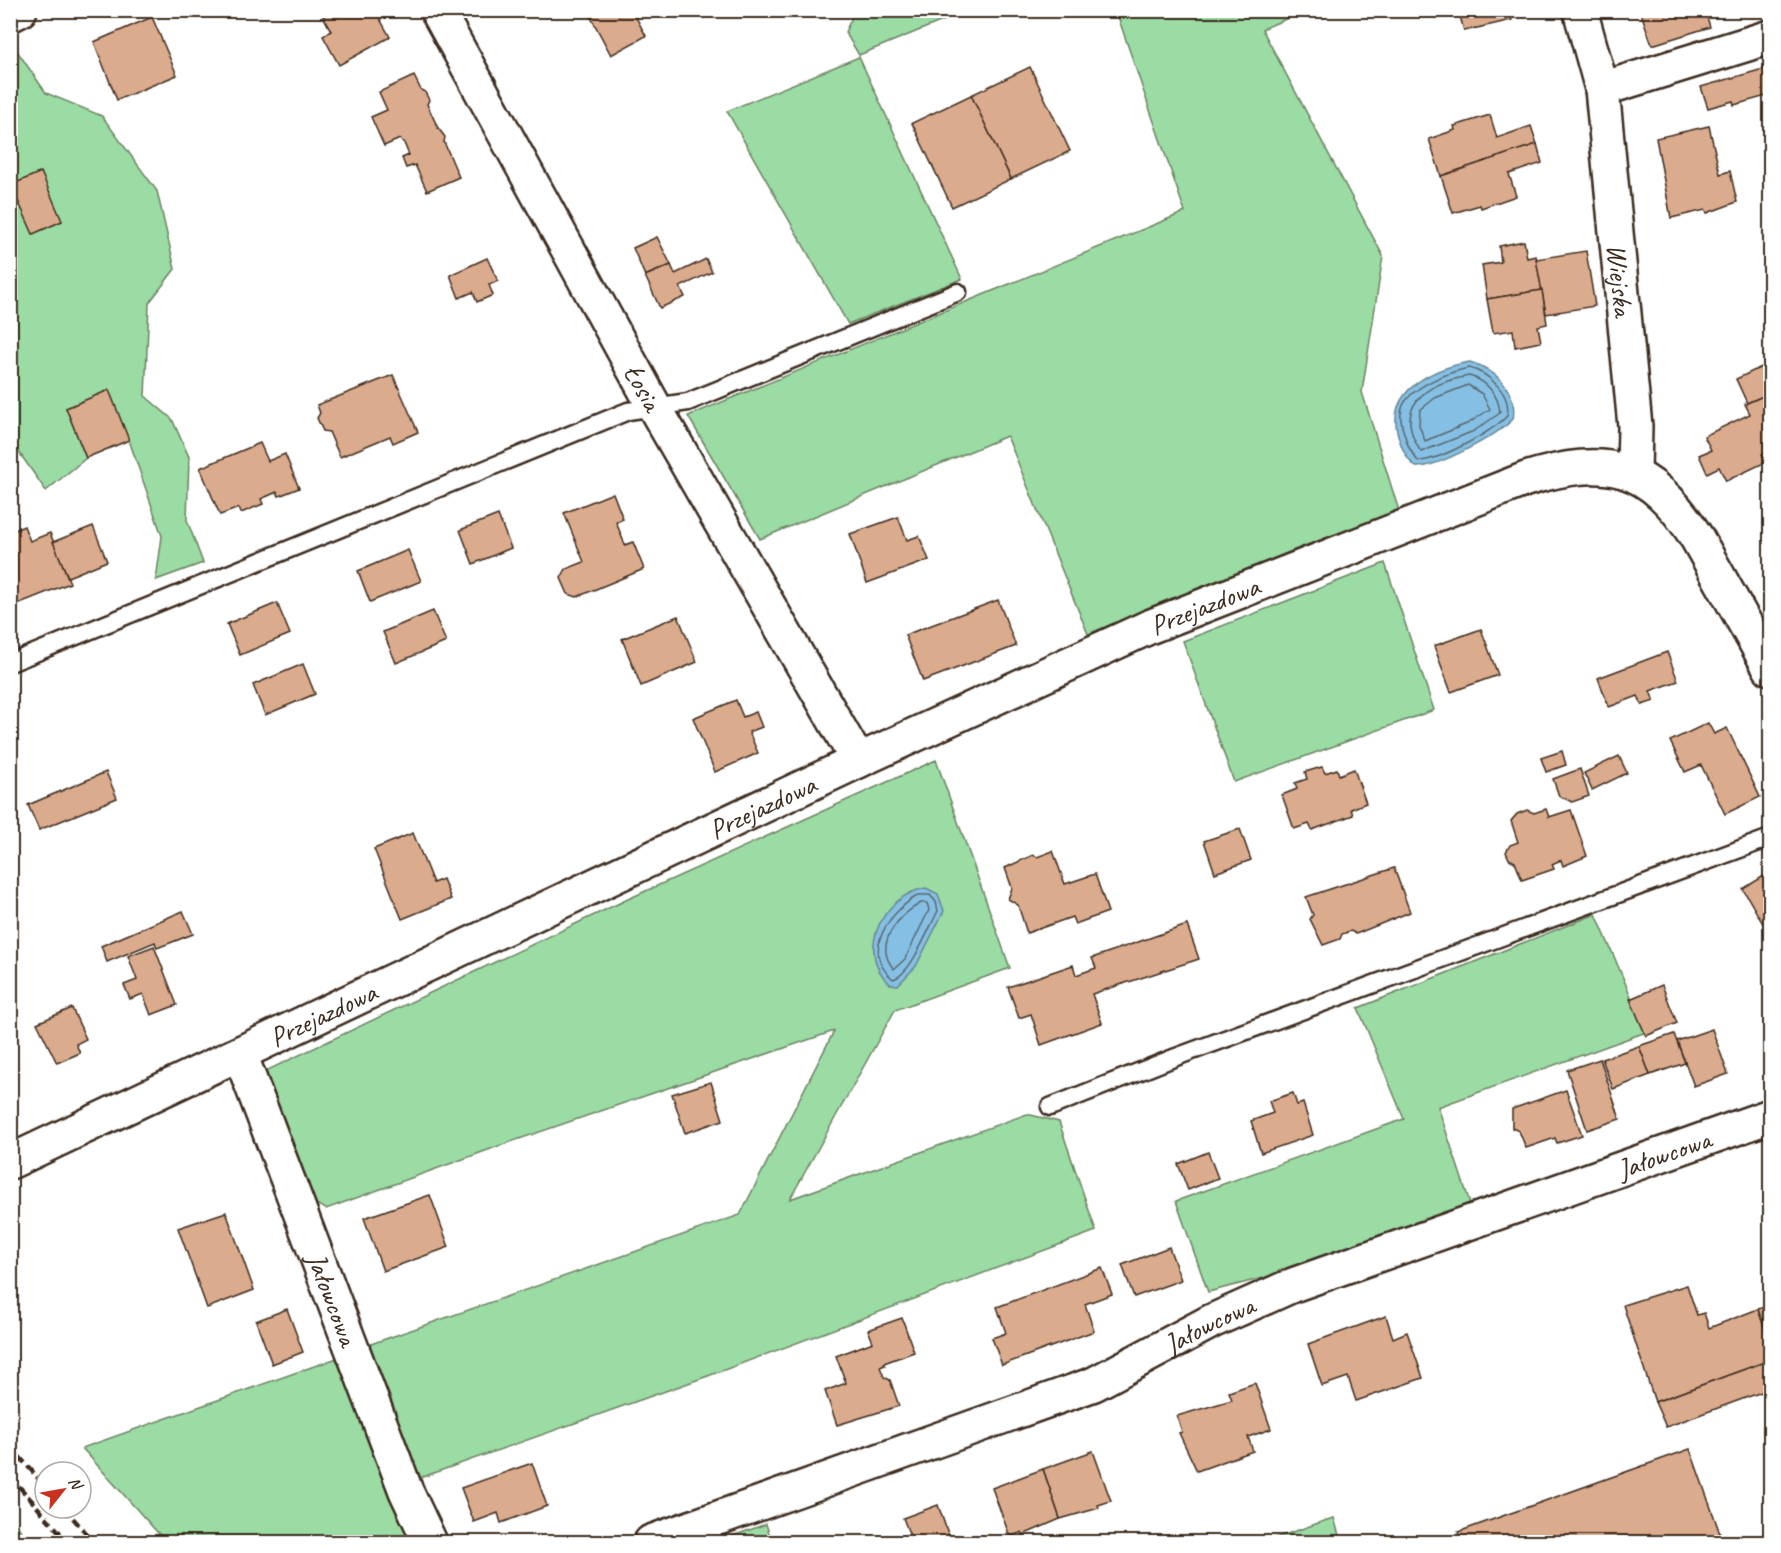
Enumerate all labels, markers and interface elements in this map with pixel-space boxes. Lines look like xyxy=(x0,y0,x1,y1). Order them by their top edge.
street label: Wiejska xyxy=(1599,242,1641,320)
street label: Łosia xyxy=(616,358,671,419)
street label: Przejazdowa xyxy=(1145,568,1266,643)
street label: Przejazdowa xyxy=(703,766,823,847)
street label: Przejazdowa xyxy=(264,974,384,1055)
street label: Jałowcowa xyxy=(1611,1121,1718,1187)
street label: Jałowcowa xyxy=(298,1246,367,1353)
street label: Jałowcowa xyxy=(1156,1286,1262,1363)
north arrow xyxy=(33,1460,93,1520)
text: N xyxy=(64,1473,88,1495)

